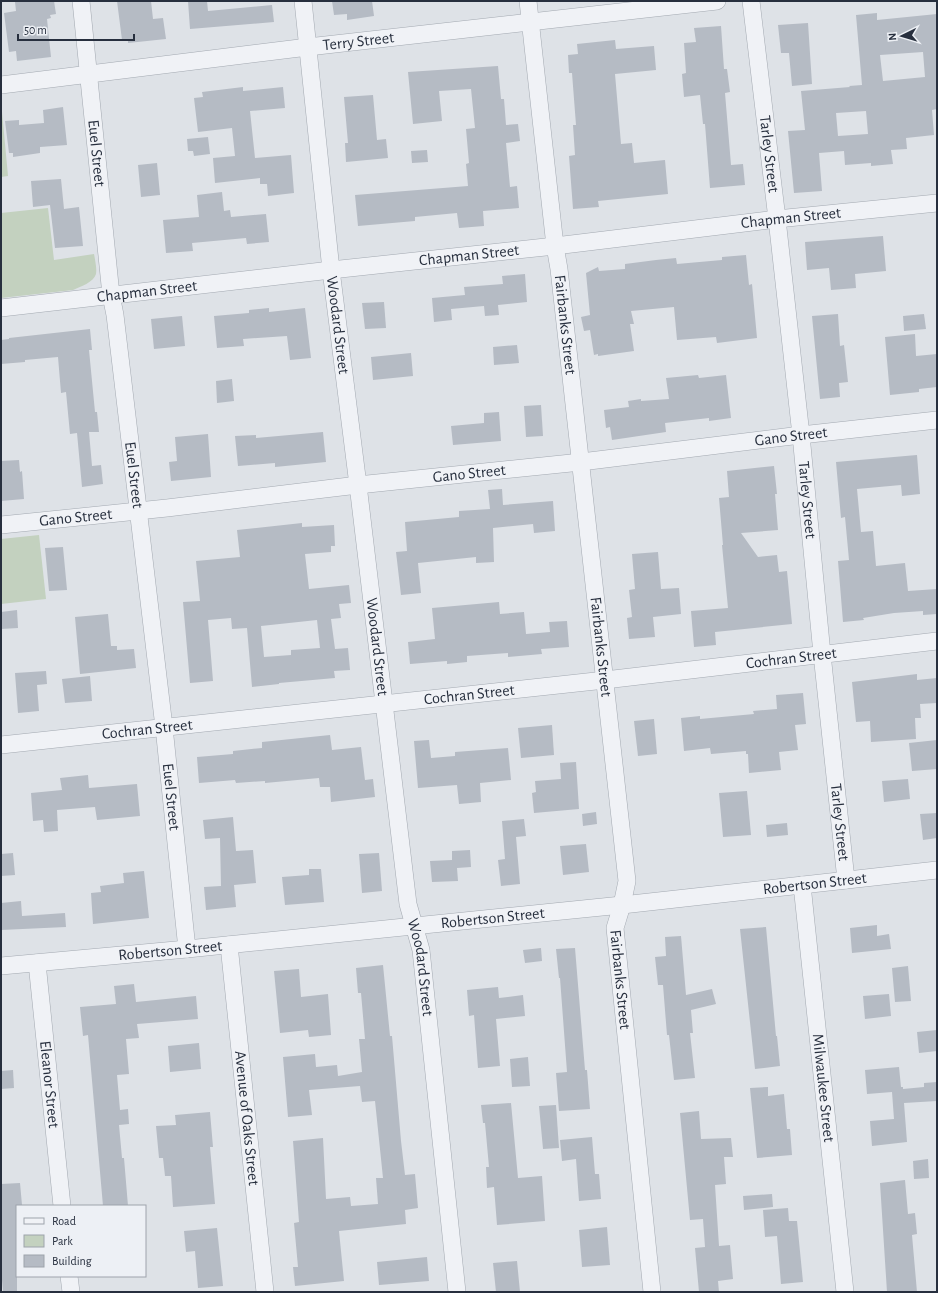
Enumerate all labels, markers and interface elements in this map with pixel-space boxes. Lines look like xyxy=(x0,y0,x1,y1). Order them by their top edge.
scale bar xyxy=(18,16,134,42)
north arrow xyxy=(882,16,922,56)
text: 50 m xyxy=(24,24,47,36)
street label: Terry Street xyxy=(322,29,395,53)
text: N xyxy=(887,33,898,41)
street label: Tarley Street xyxy=(757,114,782,193)
street label: Euel Street xyxy=(85,119,108,187)
street label: Chapman Street xyxy=(740,205,842,231)
street label: Chapman Street xyxy=(418,242,520,269)
street label: Fairbanks Street xyxy=(552,274,579,376)
street label: Woodard Street xyxy=(324,275,352,375)
street label: Chapman Street xyxy=(96,277,198,305)
street label: Gano Street xyxy=(754,424,828,449)
street label: Euel Street xyxy=(122,441,146,509)
street label: Tarley Street xyxy=(796,460,819,539)
street label: Gano Street xyxy=(432,462,506,485)
street label: Gano Street xyxy=(38,506,113,529)
street label: Fairbanks Street xyxy=(587,596,614,698)
street label: Woodard Street xyxy=(364,597,391,697)
street label: Cochran Street xyxy=(745,645,837,671)
street label: Cochran Street xyxy=(423,682,515,707)
street label: Cochran Street xyxy=(101,716,193,742)
street label: Euel Street xyxy=(160,763,183,831)
street label: Tarley Street xyxy=(828,783,852,862)
street label: Robertson Street xyxy=(762,870,868,897)
street label: Robertson Street xyxy=(440,905,545,931)
street label: Woodard Street xyxy=(405,917,436,1017)
street label: Fairbanks Street xyxy=(607,929,633,1030)
street label: Robertson Street xyxy=(118,937,223,963)
street label: Milwaukee Street xyxy=(810,1033,837,1143)
street label: Eleanor Street xyxy=(37,1040,62,1129)
street label: Avenue of Oaks Street xyxy=(232,1050,262,1186)
legend xyxy=(16,1205,146,1277)
text: Road xyxy=(52,1215,76,1227)
text: Park xyxy=(52,1235,73,1247)
text: Building xyxy=(52,1255,92,1267)

